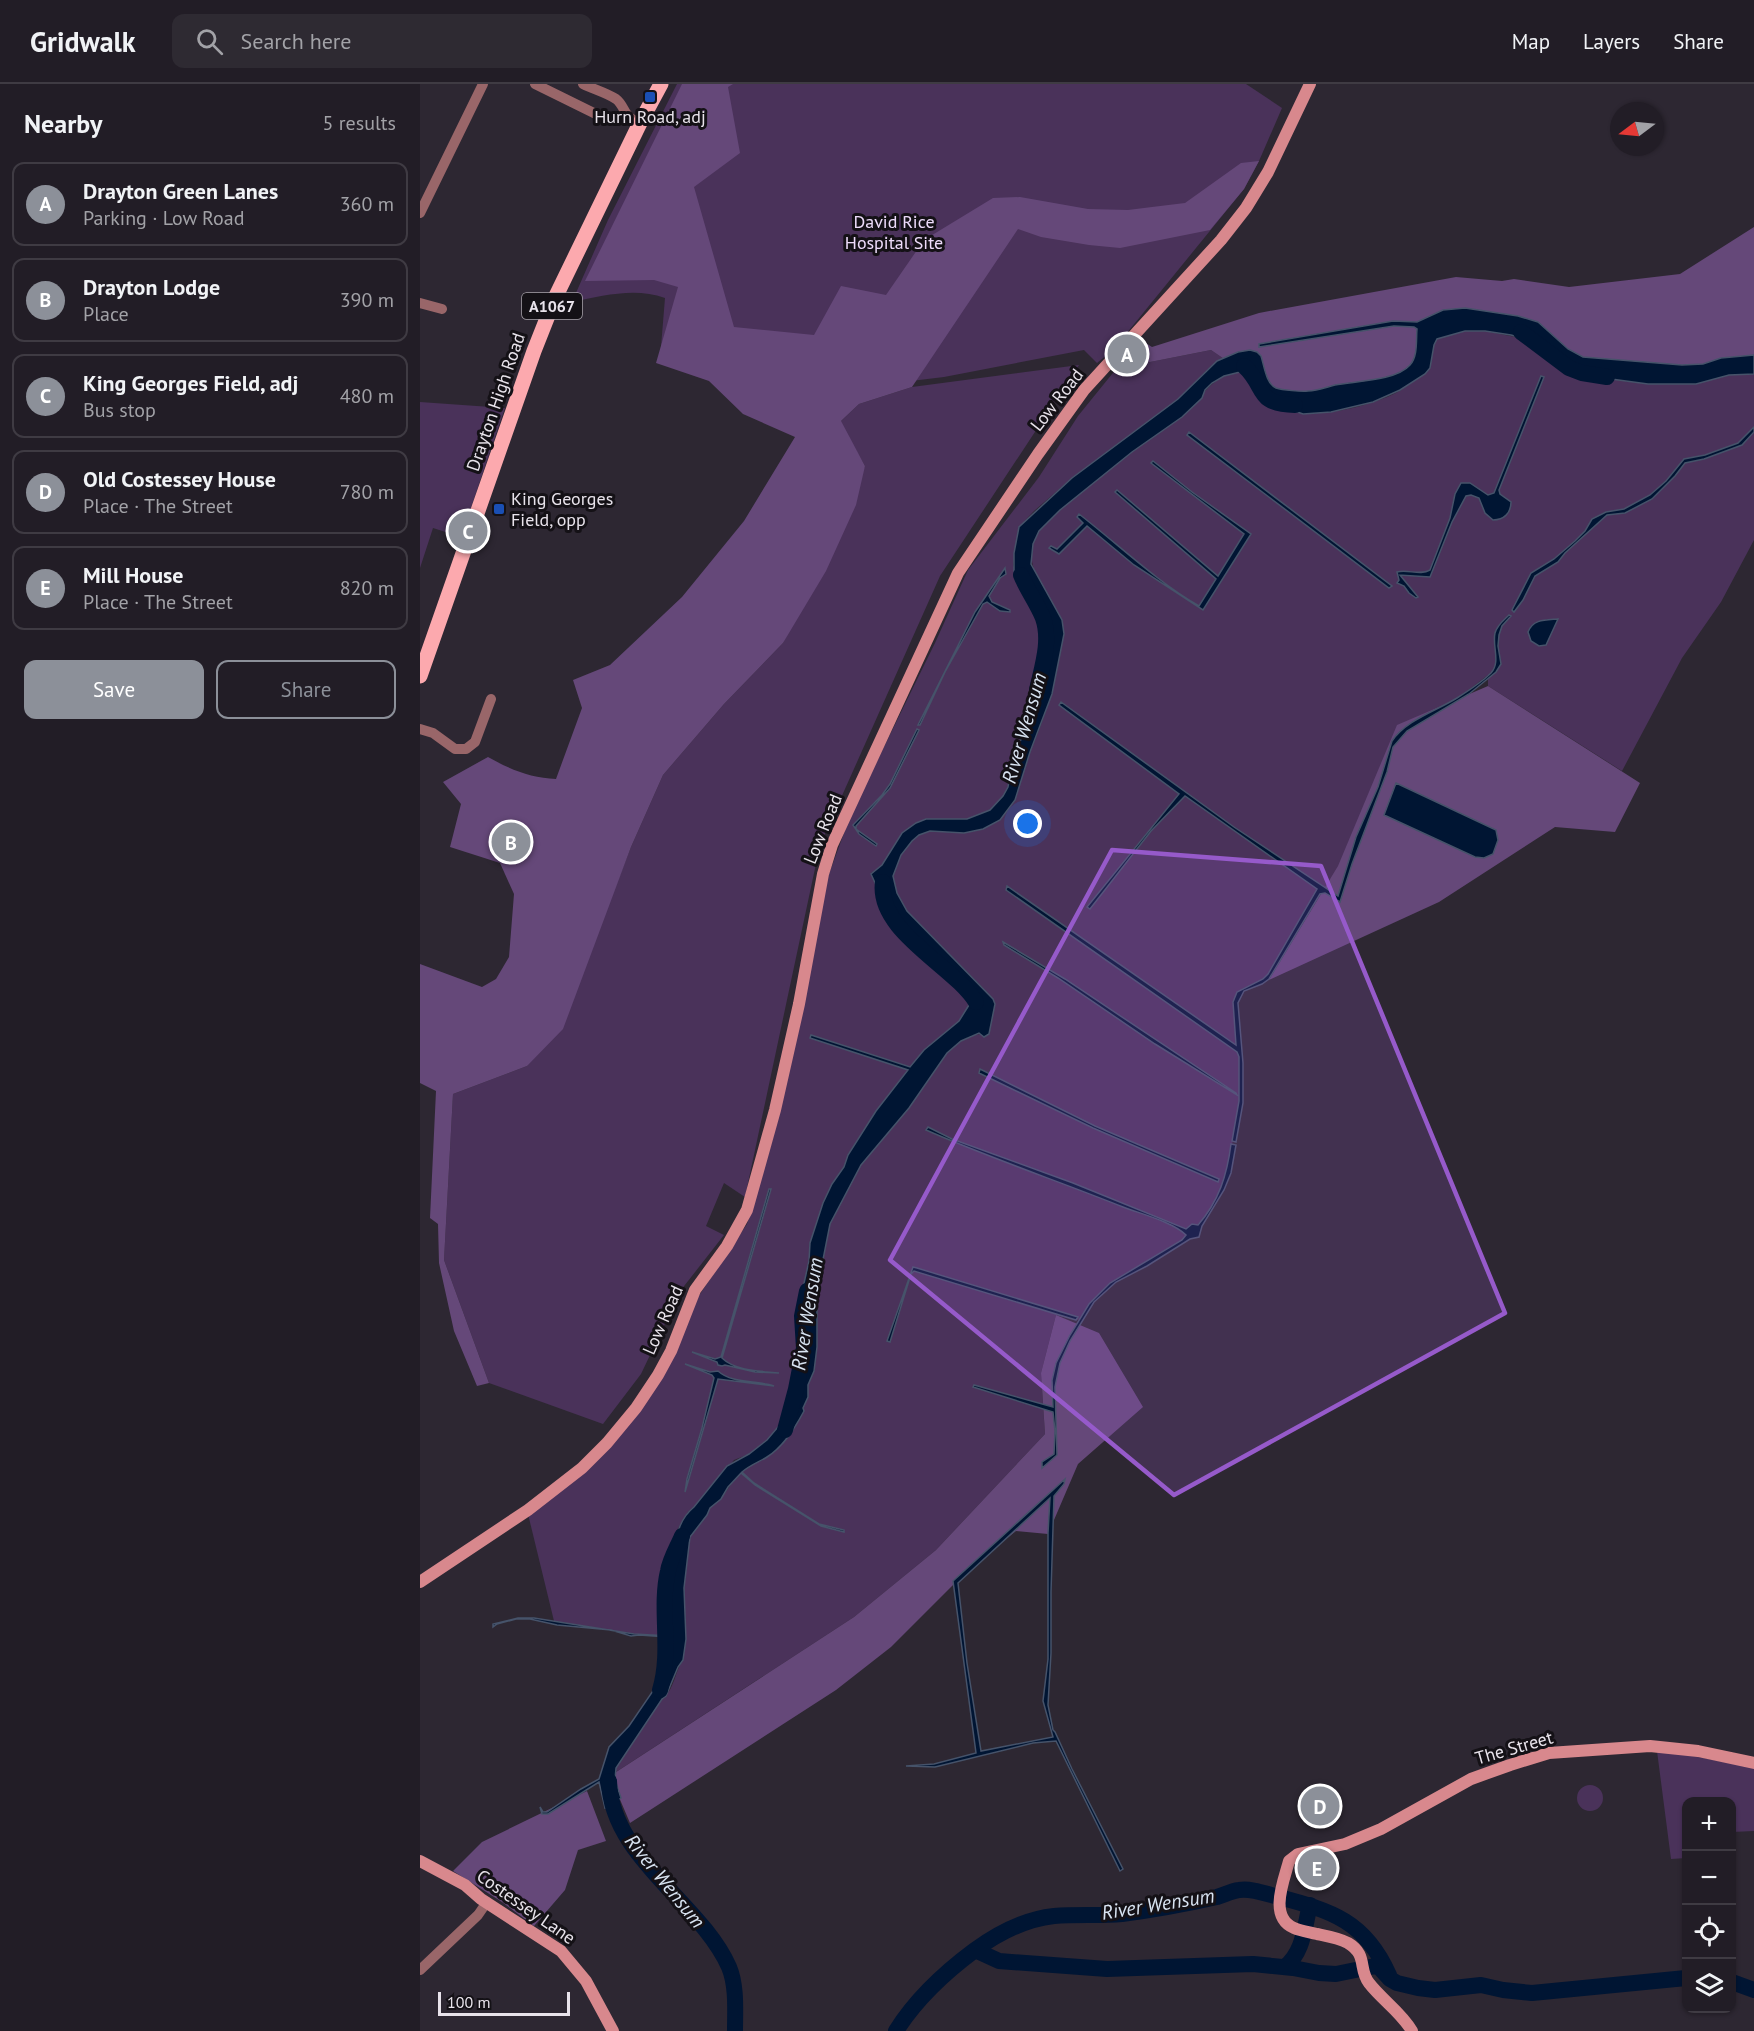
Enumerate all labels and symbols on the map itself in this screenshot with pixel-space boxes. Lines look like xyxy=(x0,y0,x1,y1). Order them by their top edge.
marker: Hurn Road, adj xyxy=(643,90,657,104)
north arrow xyxy=(1610,102,1664,156)
place label: Hurn Road, adj xyxy=(594,105,706,128)
park label: David Rice Hospital Site xyxy=(845,210,943,254)
road number: A1067 xyxy=(522,293,582,319)
street label: Drayton High Road xyxy=(461,330,530,474)
pin: A xyxy=(1108,332,1146,376)
street label: Low Road xyxy=(1025,364,1088,436)
place label: King Georges Field, opp xyxy=(511,487,613,531)
marker: King Georges Field, opp xyxy=(492,502,506,516)
pin: C xyxy=(448,508,488,554)
water label: River Wensum xyxy=(996,670,1052,786)
street label: Low Road xyxy=(798,790,847,867)
your location xyxy=(1013,809,1042,838)
pin: B xyxy=(492,820,530,864)
water label: River Wensum xyxy=(785,1256,829,1372)
street label: Low Road xyxy=(637,1282,688,1358)
street label: The Street xyxy=(1472,1725,1555,1770)
pin: D xyxy=(1300,1784,1340,1828)
water label: River Wensum xyxy=(619,1829,711,1933)
pin: E xyxy=(1298,1846,1336,1890)
street label: Costessey Lane xyxy=(472,1864,580,1949)
water label: River Wensum xyxy=(1100,1882,1216,1926)
scale bar xyxy=(438,1989,570,2016)

